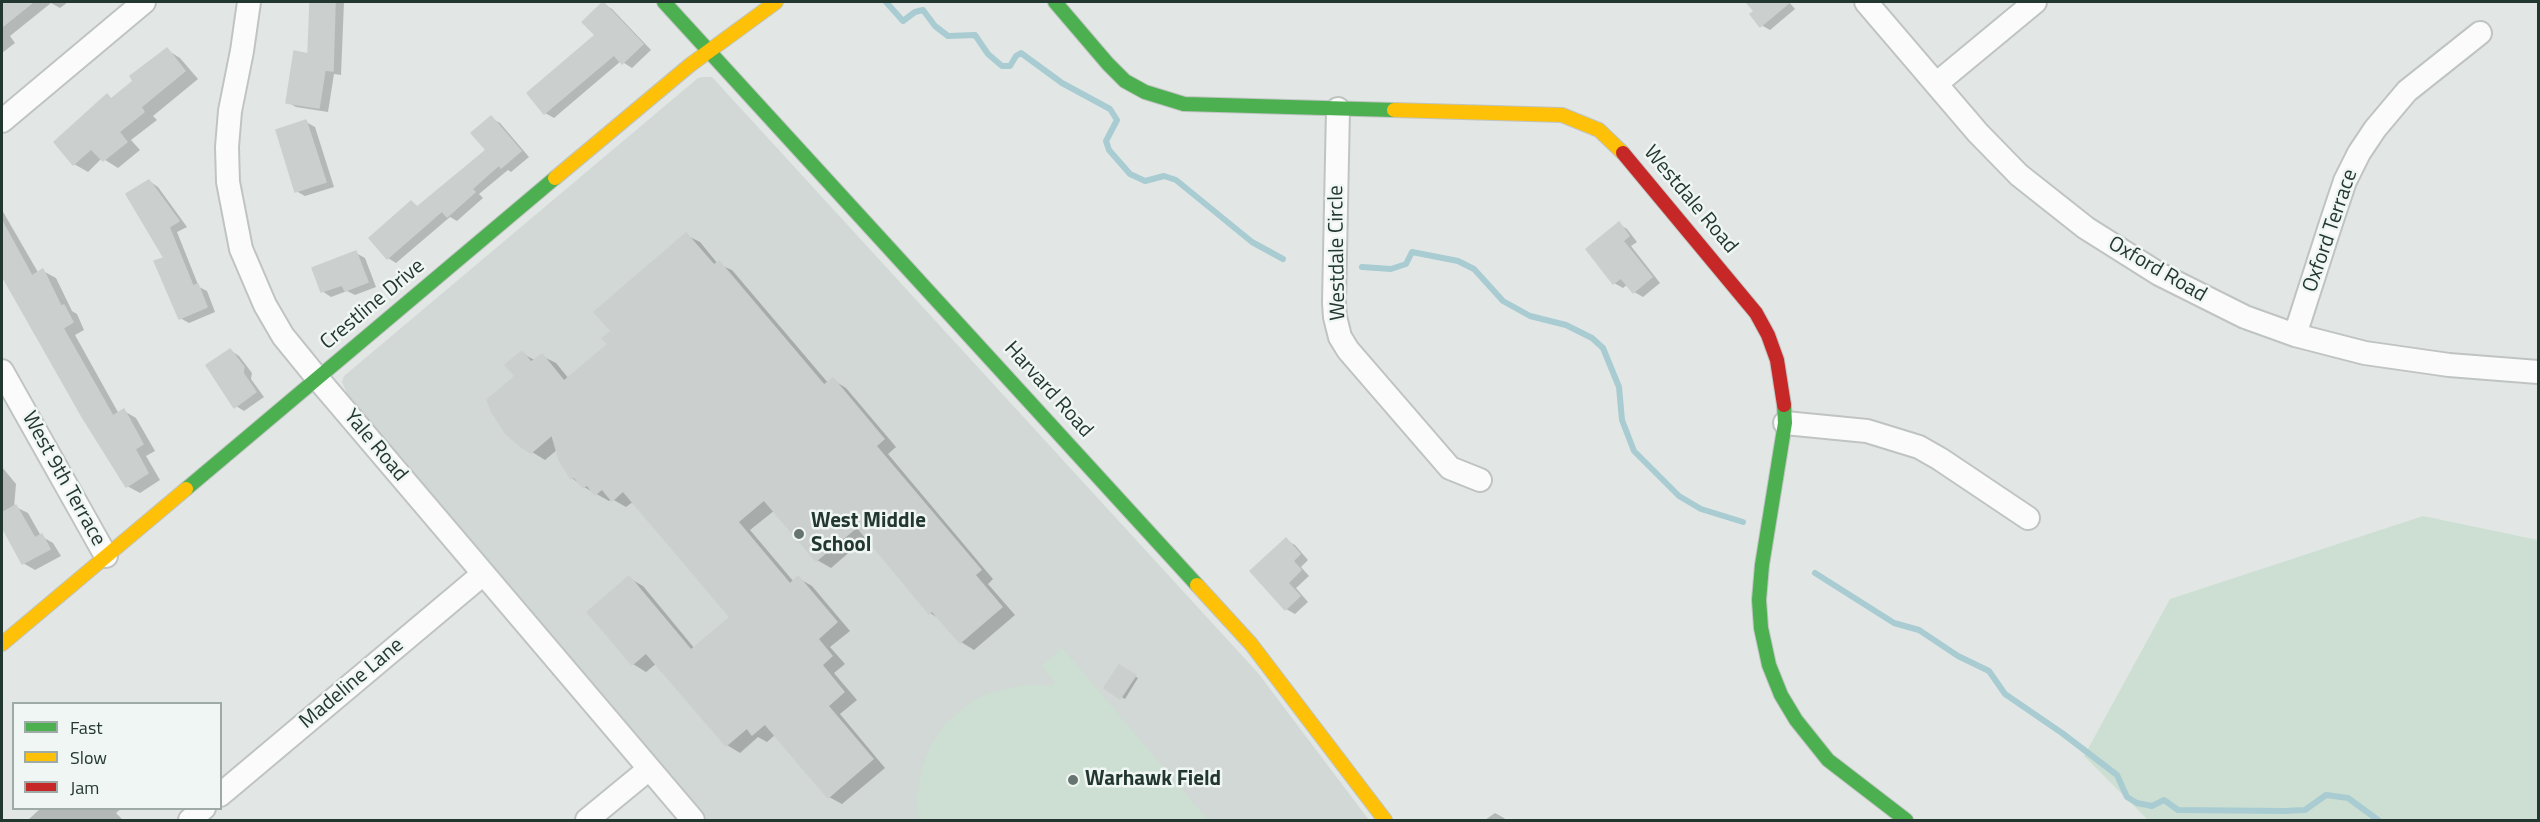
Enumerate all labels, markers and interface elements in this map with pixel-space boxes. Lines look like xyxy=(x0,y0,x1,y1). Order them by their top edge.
street label: Westdale Road xyxy=(1638,141,1742,259)
street label: Oxford Terrace xyxy=(2298,166,2364,296)
street label: Westdale Circle xyxy=(1324,185,1352,321)
street label: Oxford Road xyxy=(2103,232,2211,308)
street label: Crestline Drive xyxy=(316,254,430,356)
street label: Harvard Road xyxy=(998,337,1098,443)
street label: Yale Road xyxy=(338,405,412,487)
street label: West 9th Terrace xyxy=(16,407,110,551)
place label: West Middle School xyxy=(811,509,926,559)
marker: West Middle School xyxy=(792,527,806,541)
street label: Madeline Lane xyxy=(295,633,409,735)
legend xyxy=(12,702,222,810)
text: Fast xyxy=(70,714,103,741)
text: Slow xyxy=(70,744,107,771)
place label: Warhawk Field xyxy=(1085,767,1221,793)
marker: Warhawk Field xyxy=(1066,773,1080,787)
text: Jam xyxy=(70,774,99,801)

